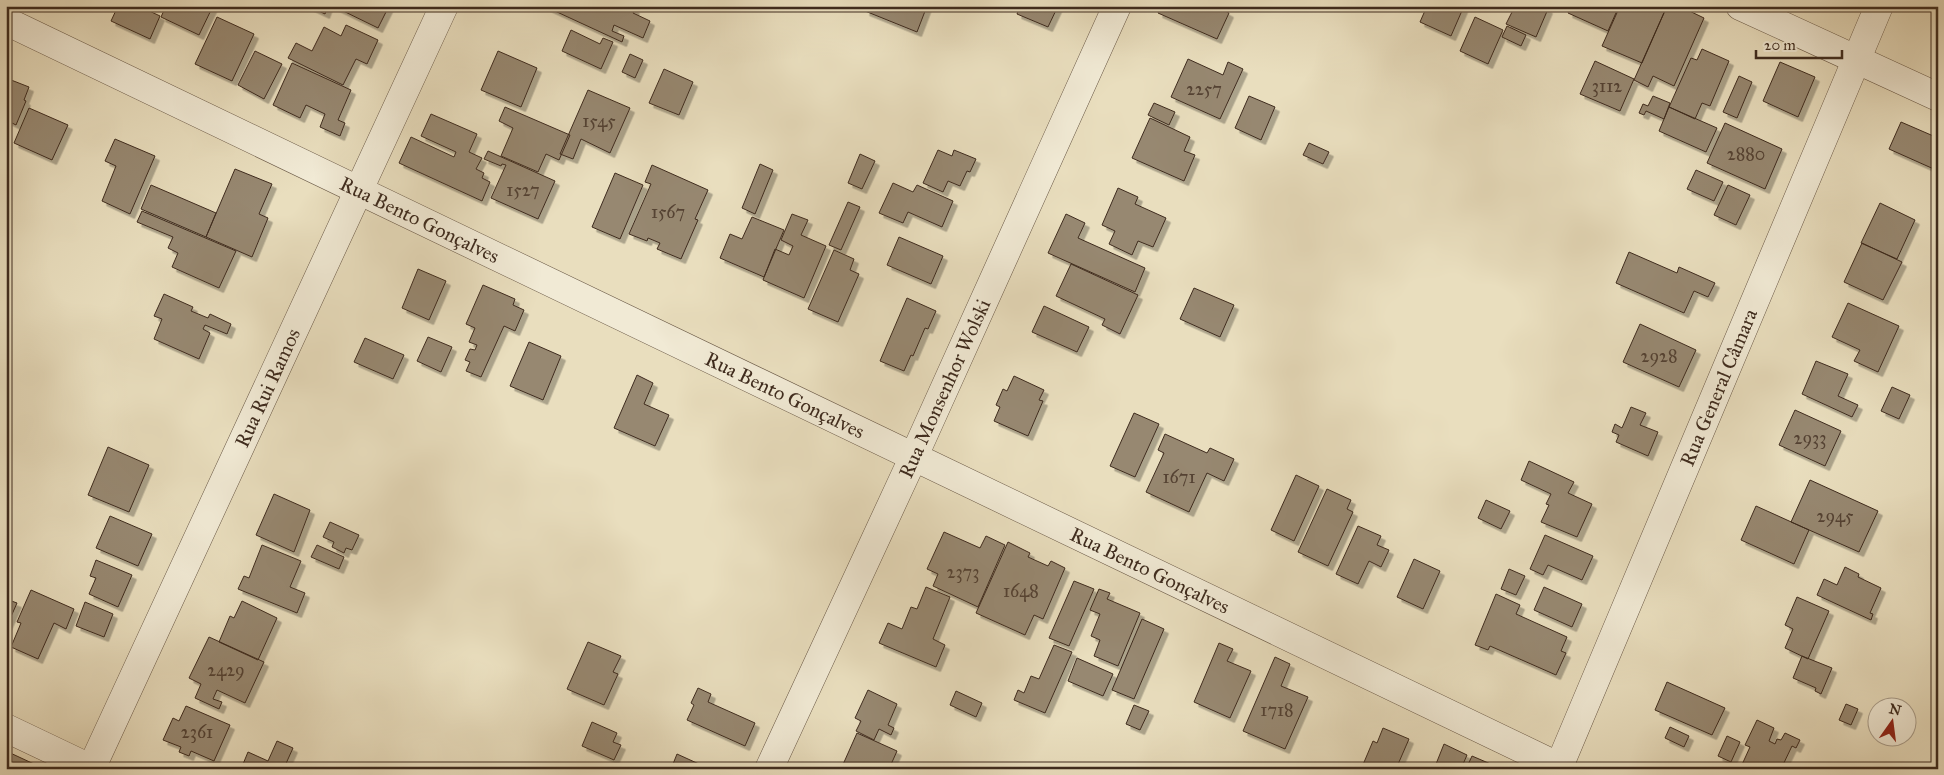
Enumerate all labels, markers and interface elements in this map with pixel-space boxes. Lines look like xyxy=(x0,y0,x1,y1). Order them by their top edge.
scale bar xyxy=(1756,28,1843,60)
text: 20 m xyxy=(1764,36,1796,54)
house number: 3112 xyxy=(1592,75,1622,97)
house number: 2257 xyxy=(1186,78,1222,100)
house number: 1545 xyxy=(582,110,616,132)
house number: 2880 xyxy=(1727,143,1765,165)
street label: Rua Bento Gonçalves xyxy=(336,171,503,268)
house number: 1527 xyxy=(506,179,540,201)
house number: 1567 xyxy=(651,201,685,223)
street label: Rua Monsenhor Wolski xyxy=(893,295,995,482)
street label: Rua General Câmara xyxy=(1675,305,1762,470)
street label: Rua Rui Ramos xyxy=(229,324,305,451)
house number: 2928 xyxy=(1641,345,1678,367)
street label: Rua Bento Gonçalves xyxy=(701,346,869,443)
house number: 2933 xyxy=(1794,427,1826,449)
house number: 1671 xyxy=(1162,466,1196,488)
house number: 2945 xyxy=(1817,505,1854,527)
street label: Rua Bento Gonçalves xyxy=(1066,522,1234,619)
house number: 2373 xyxy=(947,561,979,583)
house number: 1648 xyxy=(1003,580,1039,602)
house number: 2429 xyxy=(207,659,245,681)
north arrow xyxy=(1866,698,1916,748)
house number: 1718 xyxy=(1260,699,1294,721)
text: N xyxy=(1887,700,1903,720)
house number: 2361 xyxy=(181,721,213,743)

